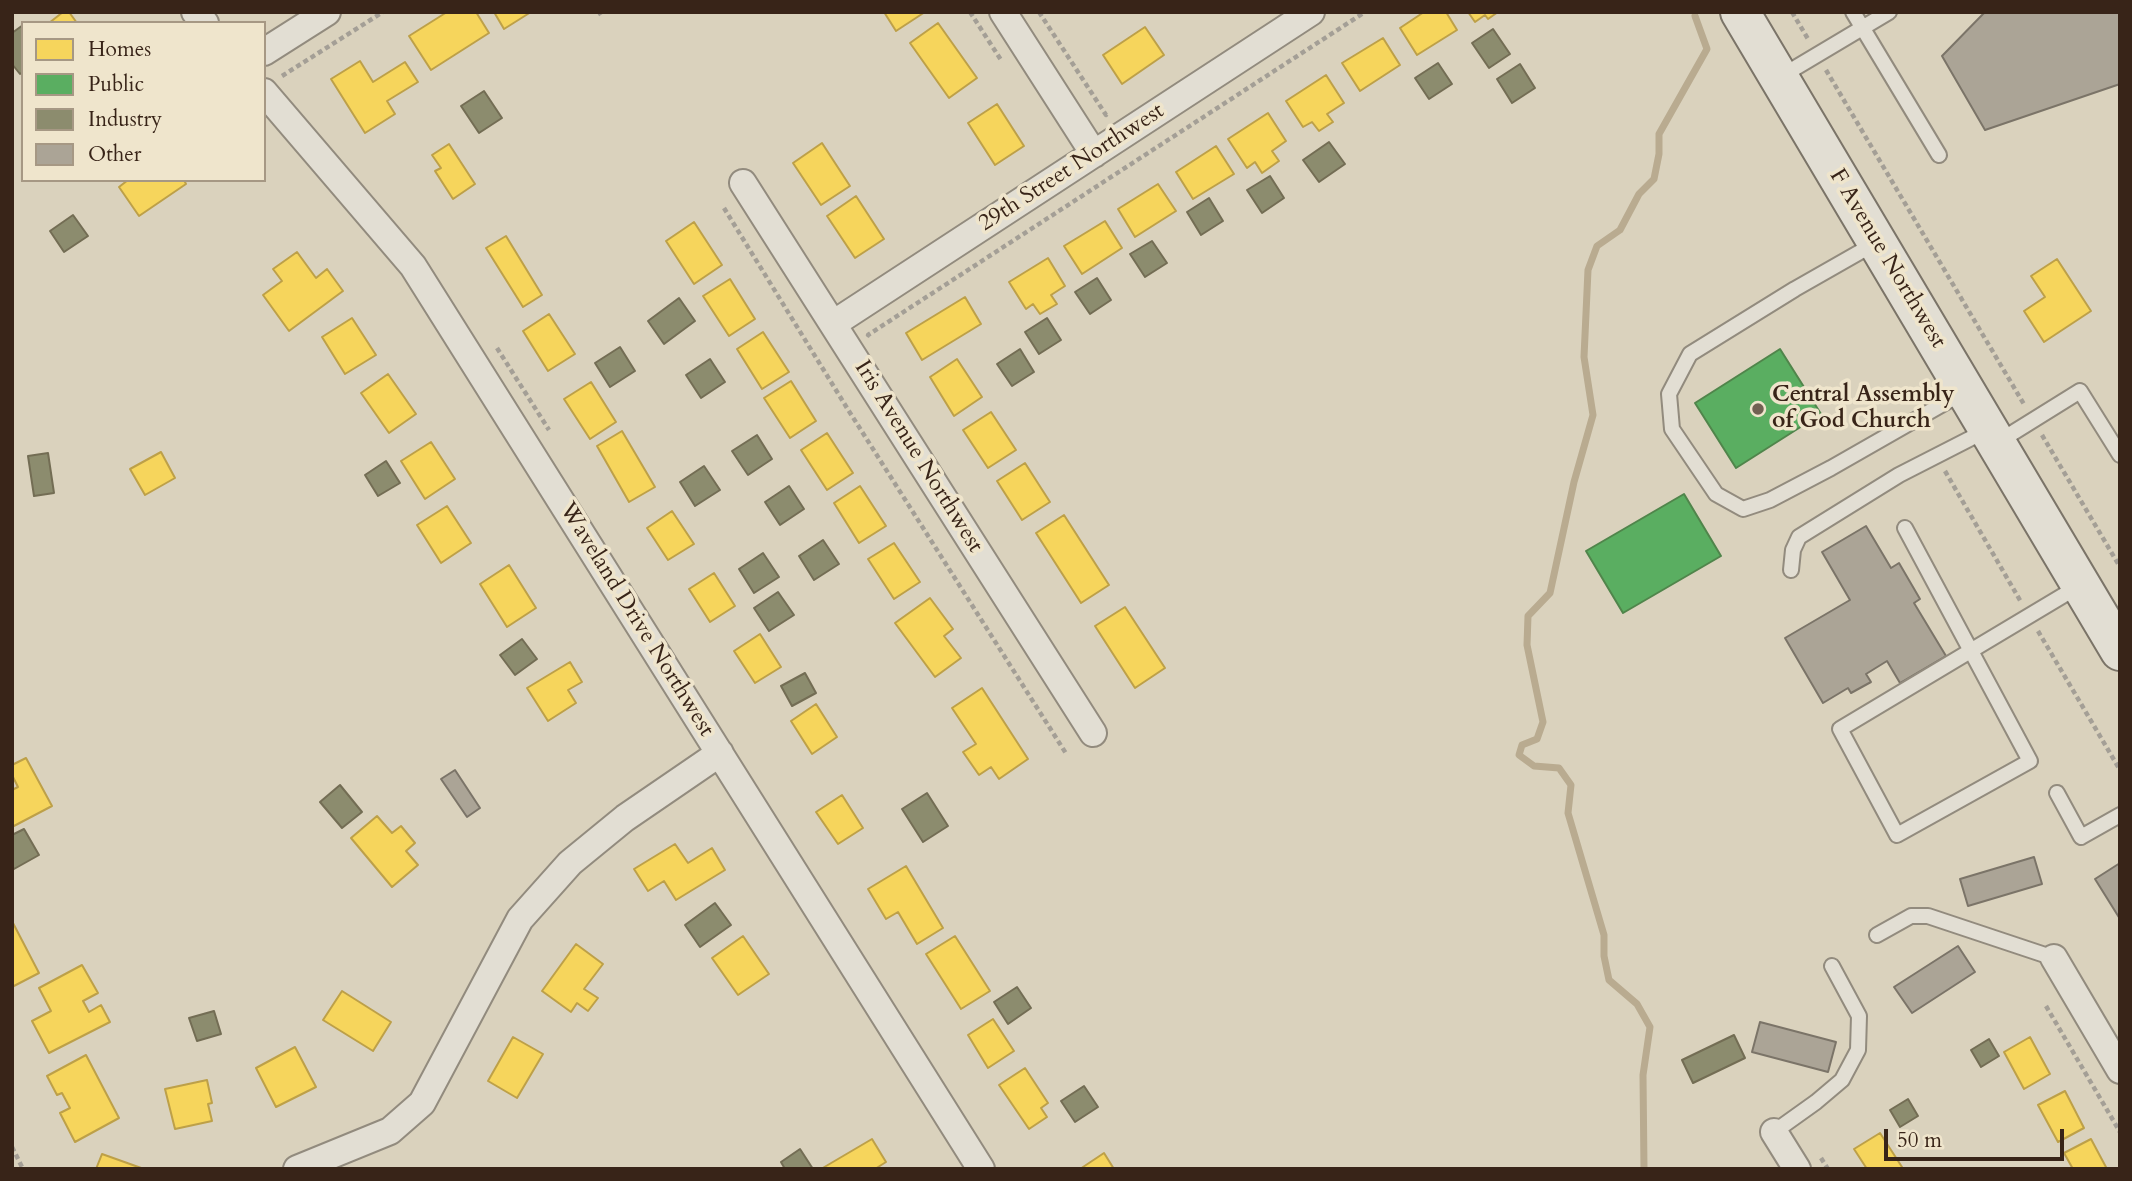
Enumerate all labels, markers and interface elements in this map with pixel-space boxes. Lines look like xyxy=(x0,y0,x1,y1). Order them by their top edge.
legend xyxy=(21,21,266,182)
text: Homes xyxy=(88,35,151,64)
text: Public xyxy=(88,70,144,99)
street label: 29th Street Northwest xyxy=(974,98,1170,238)
text: Industry xyxy=(88,105,162,134)
text: Other xyxy=(88,140,142,169)
street label: F Avenue Northwest xyxy=(1823,164,1951,354)
street label: Iris Avenue Northwest xyxy=(848,356,988,558)
place label: Central Assembly of God Church xyxy=(1772,382,1955,436)
marker: Central Assembly of God Church xyxy=(1750,401,1766,417)
street label: Waveland Drive Northwest xyxy=(553,498,719,742)
scale bar xyxy=(1887,1114,2067,1158)
text: 50 m xyxy=(1897,1126,1942,1155)

